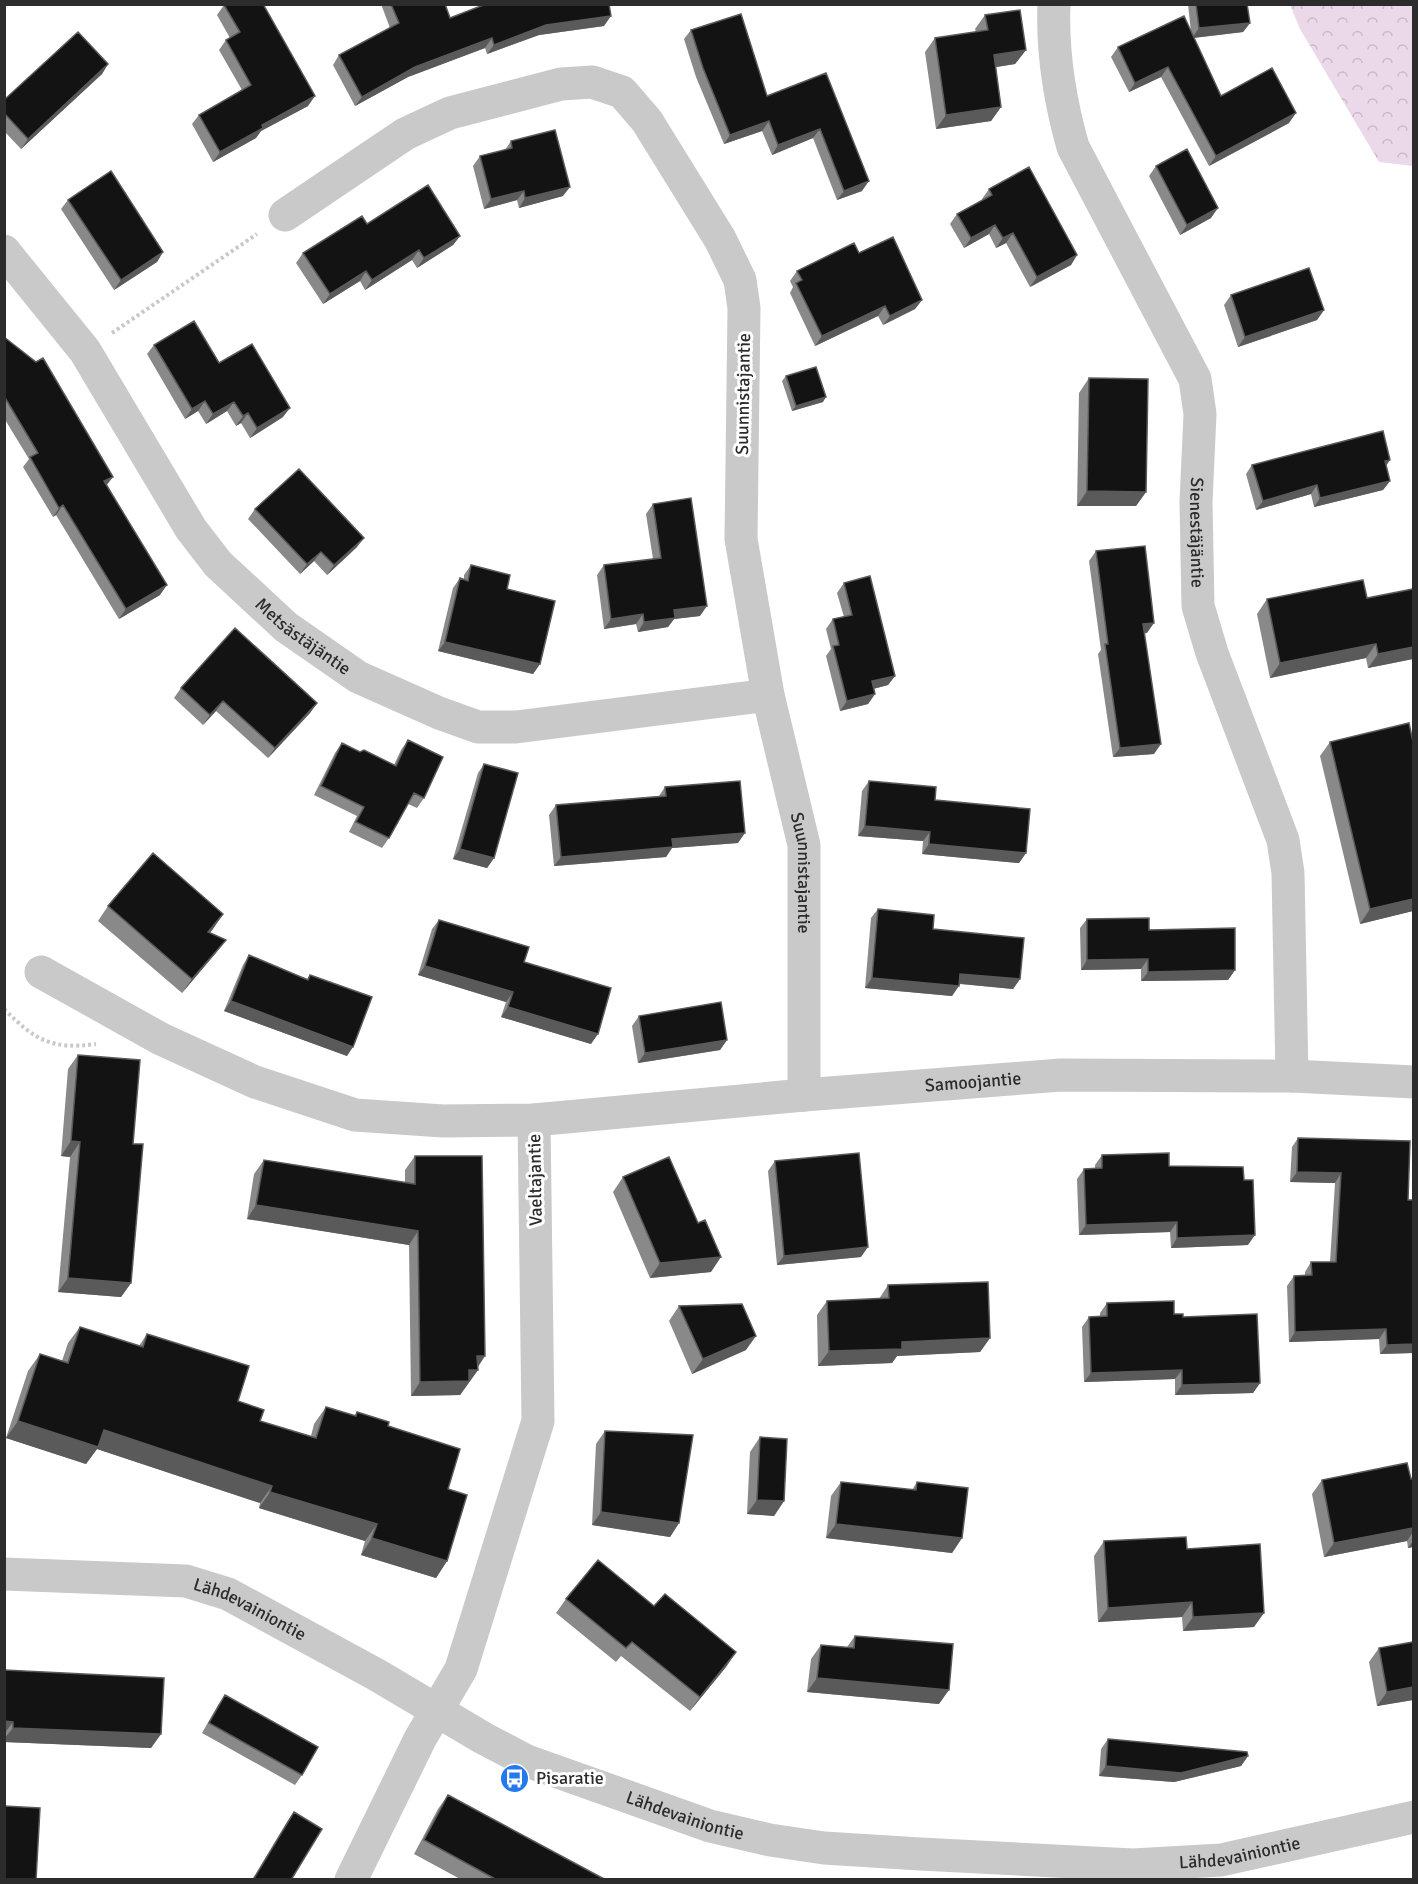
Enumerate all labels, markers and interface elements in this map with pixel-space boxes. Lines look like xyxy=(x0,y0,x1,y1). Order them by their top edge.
street label: Suunnistajantie xyxy=(731,333,755,455)
street label: Sienestäjäntie xyxy=(1185,477,1209,588)
street label: Metsästäjäntie xyxy=(251,593,355,680)
street label: Suunnistajantie xyxy=(786,810,815,934)
street label: Samoojantie xyxy=(924,1067,1022,1097)
street label: Vaeltajantie xyxy=(523,1134,547,1226)
street label: Lähdevainiontie xyxy=(191,1573,310,1645)
bus stop icon: Pisaratie xyxy=(499,1762,531,1794)
place label: Pisaratie xyxy=(536,1767,604,1789)
street label: Lähdevainiontie xyxy=(623,1786,746,1845)
street label: Lähdevainiontie xyxy=(1178,1832,1302,1873)

